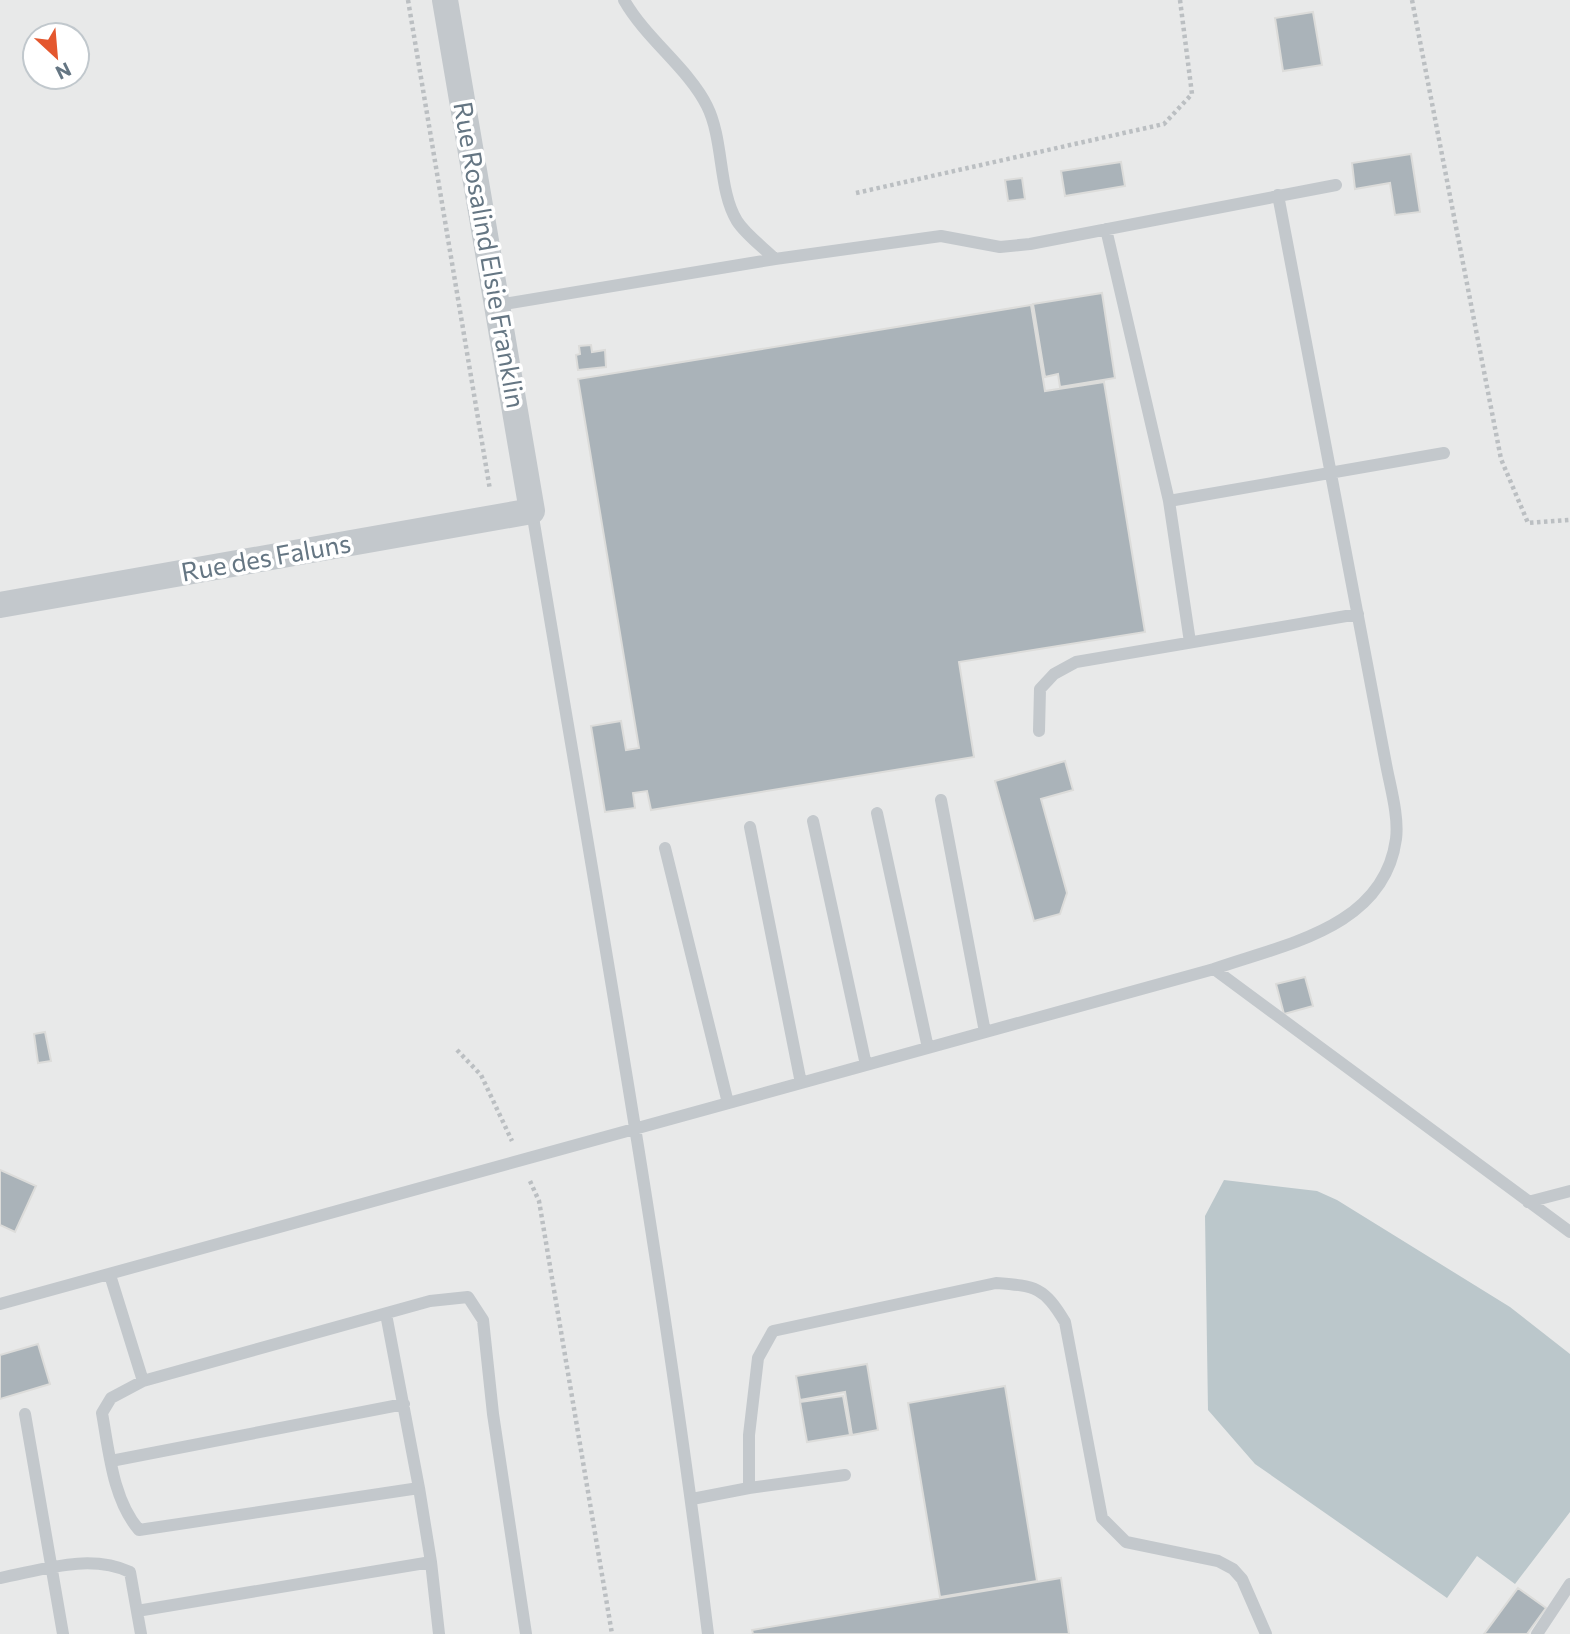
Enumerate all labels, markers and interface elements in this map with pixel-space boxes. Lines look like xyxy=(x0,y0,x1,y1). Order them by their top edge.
north arrow xyxy=(21,21,91,91)
text: N xyxy=(52,58,75,85)
street label: Rue Rosalind Elsie Franklin xyxy=(448,99,533,410)
street label: Rue des Faluns xyxy=(178,526,353,587)

